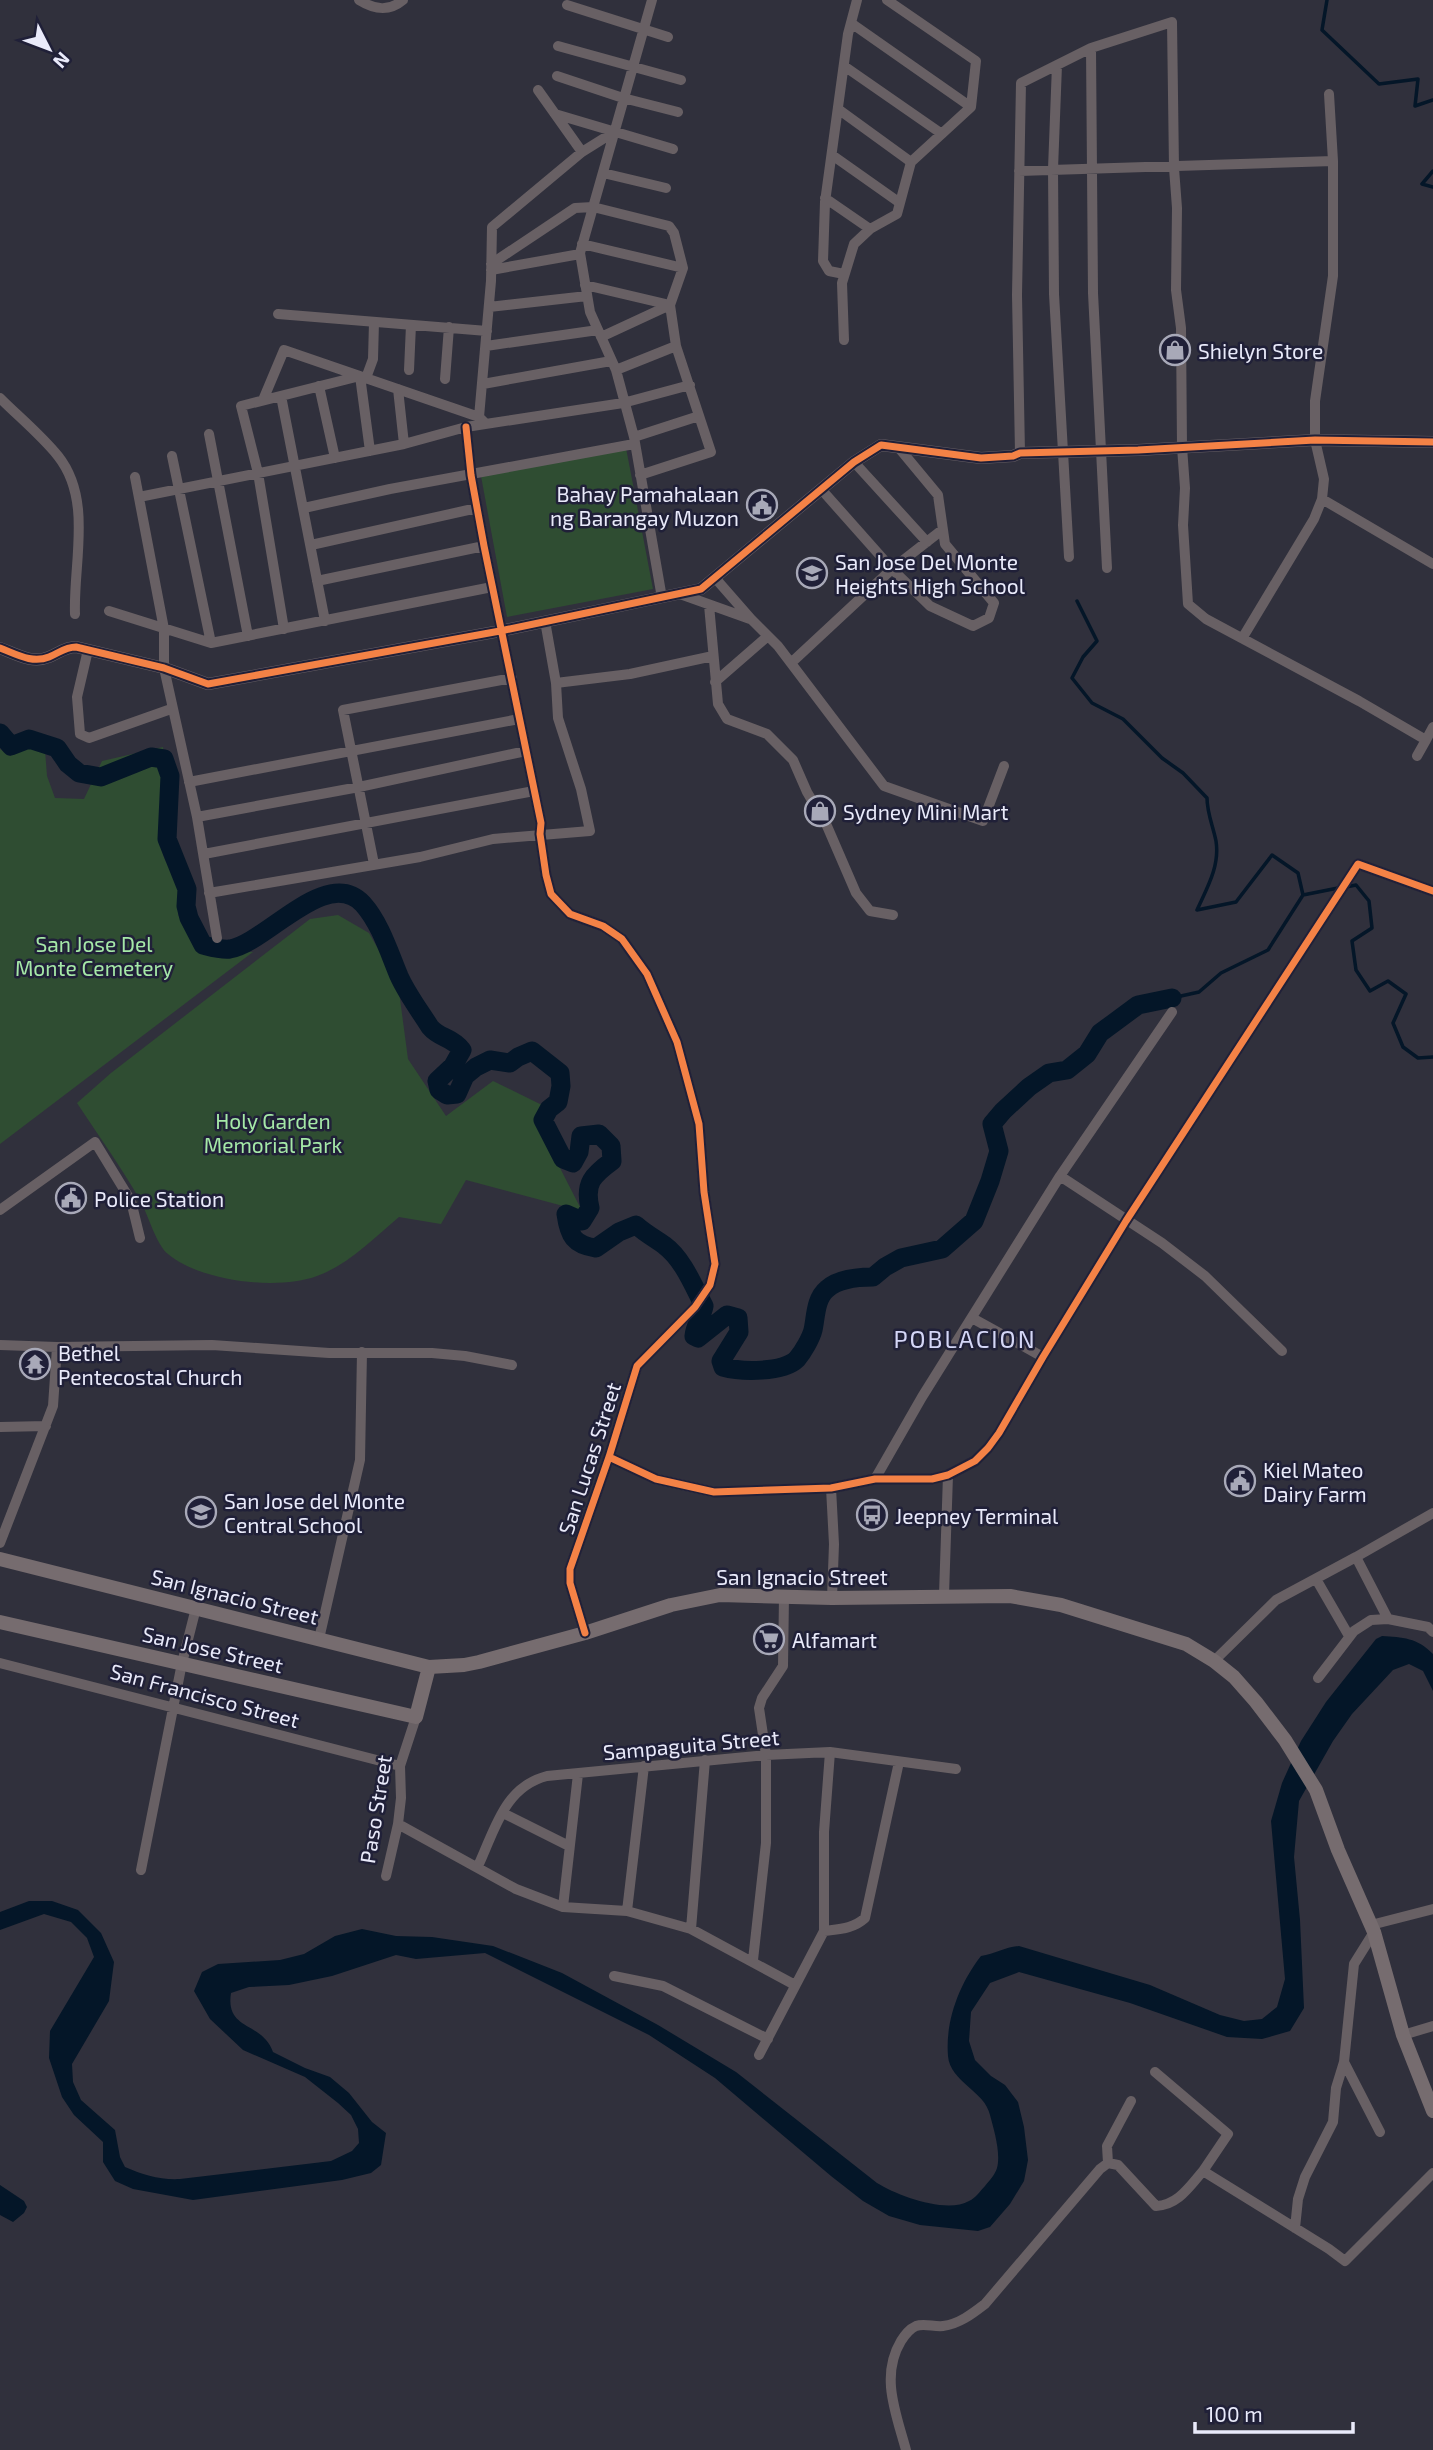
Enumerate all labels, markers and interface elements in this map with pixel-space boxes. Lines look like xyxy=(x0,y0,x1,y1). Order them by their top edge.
north arrow xyxy=(14,14,84,84)
text: N xyxy=(49,48,75,74)
shop icon: Shielyn Store xyxy=(1158,333,1192,367)
place label: Shielyn Store xyxy=(1198,338,1323,363)
place label: Bahay Pamahalaan ng Barangay Muzon xyxy=(550,481,739,530)
public building icon: Bahay Pamahalaan ng Barangay Muzon xyxy=(745,488,779,522)
place label: San Jose Del Monte Heights High School xyxy=(835,549,1026,598)
school or university icon: San Jose Del Monte Heights High School xyxy=(795,556,829,590)
shop icon: Sydney Mini Mart xyxy=(803,794,837,828)
place label: Sydney Mini Mart xyxy=(843,799,1008,824)
park label: San Jose Del Monte Cemetery xyxy=(15,931,173,980)
park label: Holy Garden Memorial Park xyxy=(204,1108,343,1157)
public building icon: Police Station xyxy=(54,1181,88,1215)
place label: Police Station xyxy=(94,1186,224,1211)
district label: POBLACION xyxy=(893,1324,1037,1353)
place label: Bethel Pentecostal Church xyxy=(58,1340,242,1389)
temple icon: Bethel Pentecostal Church xyxy=(18,1347,52,1381)
street label: San Lucas Street xyxy=(553,1379,625,1537)
place label: Kiel Mateo Dairy Farm xyxy=(1263,1457,1367,1506)
public building icon: Kiel Mateo Dairy Farm xyxy=(1223,1464,1257,1498)
place label: San Jose del Monte Central School xyxy=(224,1488,405,1537)
school or university icon: San Jose del Monte Central School xyxy=(184,1495,218,1529)
bus stop icon: Jeepney Terminal xyxy=(855,1498,889,1532)
place label: Jeepney Terminal xyxy=(895,1503,1059,1528)
street label: San Ignacio Street xyxy=(149,1563,321,1629)
street label: San Ignacio Street xyxy=(716,1564,888,1589)
street label: San Jose Street xyxy=(140,1621,286,1677)
supermarket icon: Alfamart xyxy=(752,1622,786,1656)
place label: Alfamart xyxy=(792,1627,877,1652)
street label: San Francisco Street xyxy=(108,1658,302,1732)
street label: Sampaguita Street xyxy=(602,1724,780,1764)
street label: Paso Street xyxy=(354,1753,396,1865)
scale bar xyxy=(1195,2390,1352,2434)
text: 100 m xyxy=(1206,2401,1263,2426)

